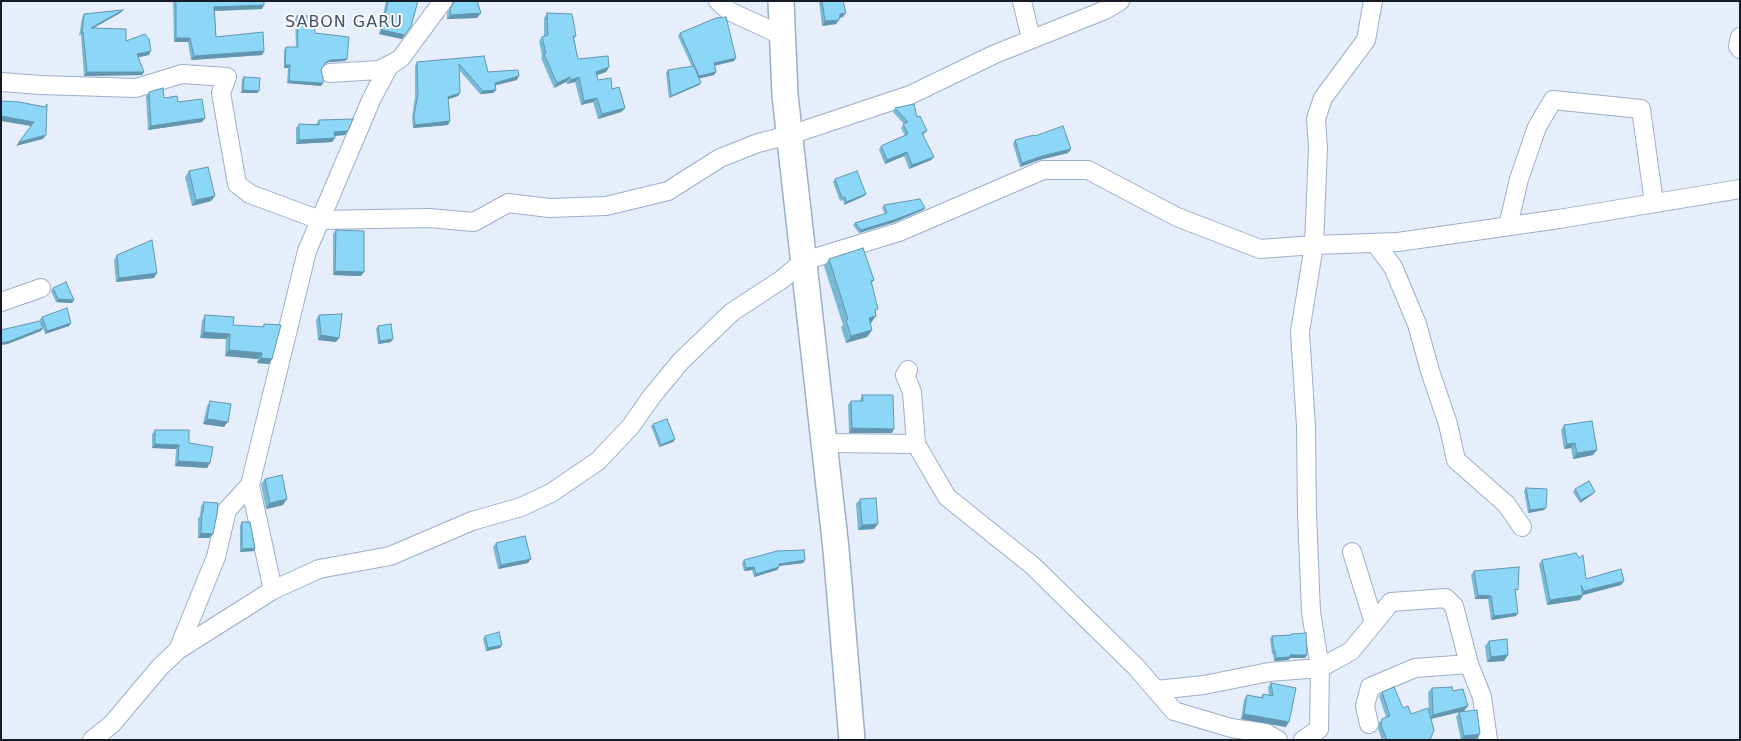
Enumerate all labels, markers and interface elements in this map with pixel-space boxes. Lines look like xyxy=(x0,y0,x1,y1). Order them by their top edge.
district label: SABON GARU xyxy=(284,13,404,33)

